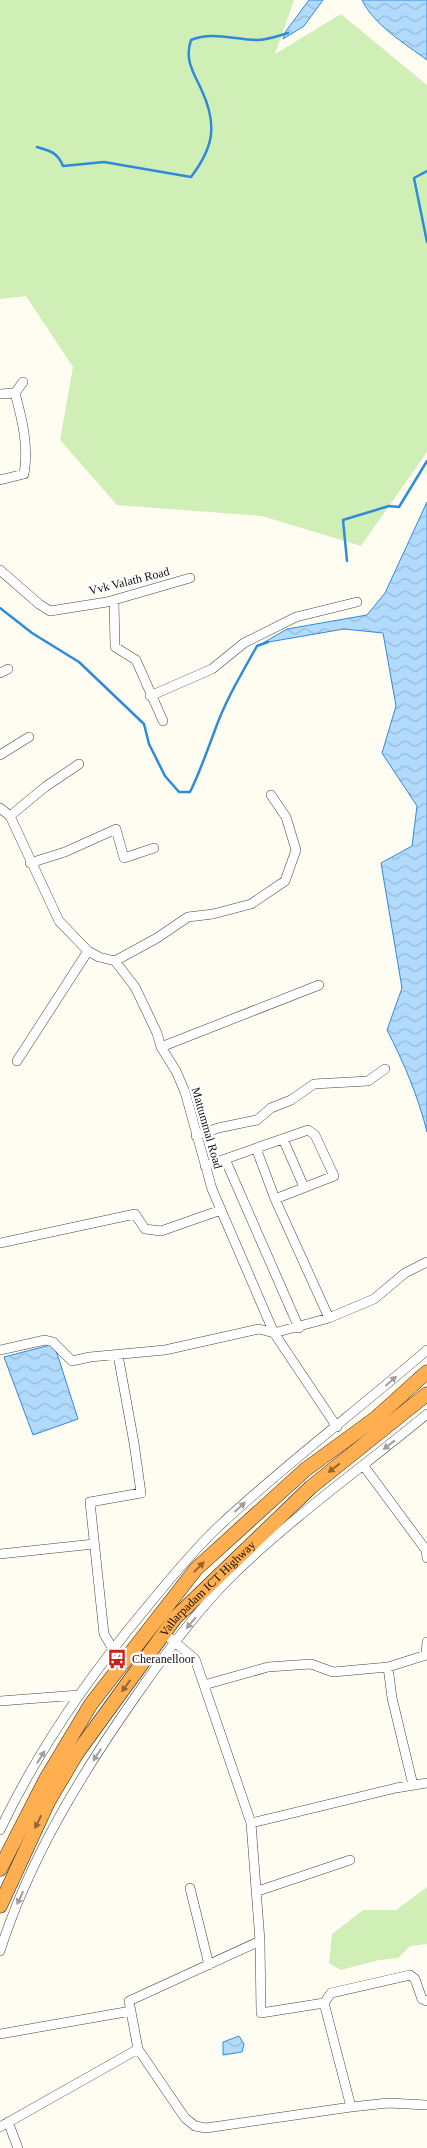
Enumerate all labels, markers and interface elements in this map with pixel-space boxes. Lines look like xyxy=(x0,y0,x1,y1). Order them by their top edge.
street label: Vvk Valath Road xyxy=(87,564,171,598)
street label: Mattummal Road xyxy=(189,1086,225,1170)
one-way arrow xyxy=(384,1375,397,1386)
one-way arrow xyxy=(383,1440,396,1450)
one-way arrow xyxy=(328,1463,341,1474)
one-way arrow xyxy=(233,1502,246,1513)
street label: Vallarpadam ICT Highway xyxy=(157,1538,258,1639)
one-way arrow xyxy=(193,1561,205,1573)
one-way arrow xyxy=(185,1616,196,1629)
bus stop icon: Cheranelloor xyxy=(106,1648,128,1670)
place label: Cheranelloor xyxy=(132,1652,195,1666)
one-way arrow xyxy=(120,1679,131,1692)
one-way arrow xyxy=(92,1749,101,1762)
one-way arrow xyxy=(36,1750,45,1763)
one-way arrow xyxy=(34,1815,42,1830)
one-way arrow xyxy=(16,1891,24,1906)

